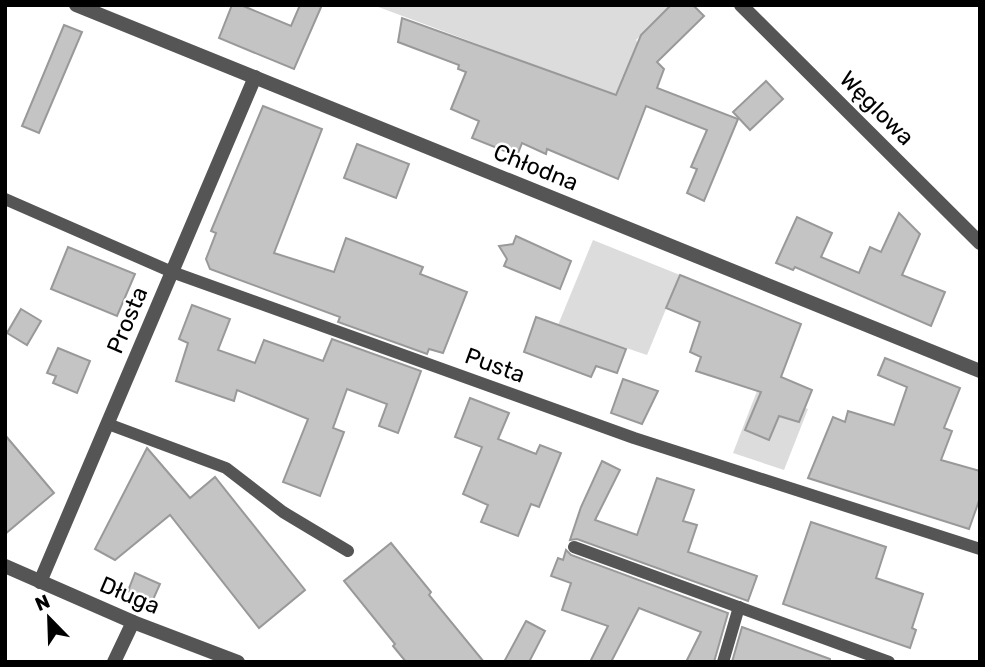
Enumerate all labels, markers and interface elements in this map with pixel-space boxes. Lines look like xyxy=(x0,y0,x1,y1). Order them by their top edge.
street label: Węglowa xyxy=(834,65,920,151)
street label: Chłodna xyxy=(489,137,583,197)
street label: Prosta xyxy=(100,282,154,358)
street label: Pusta xyxy=(461,341,529,389)
street label: Długa xyxy=(96,570,164,620)
north arrow xyxy=(14,583,84,653)
text: N xyxy=(32,590,53,616)

